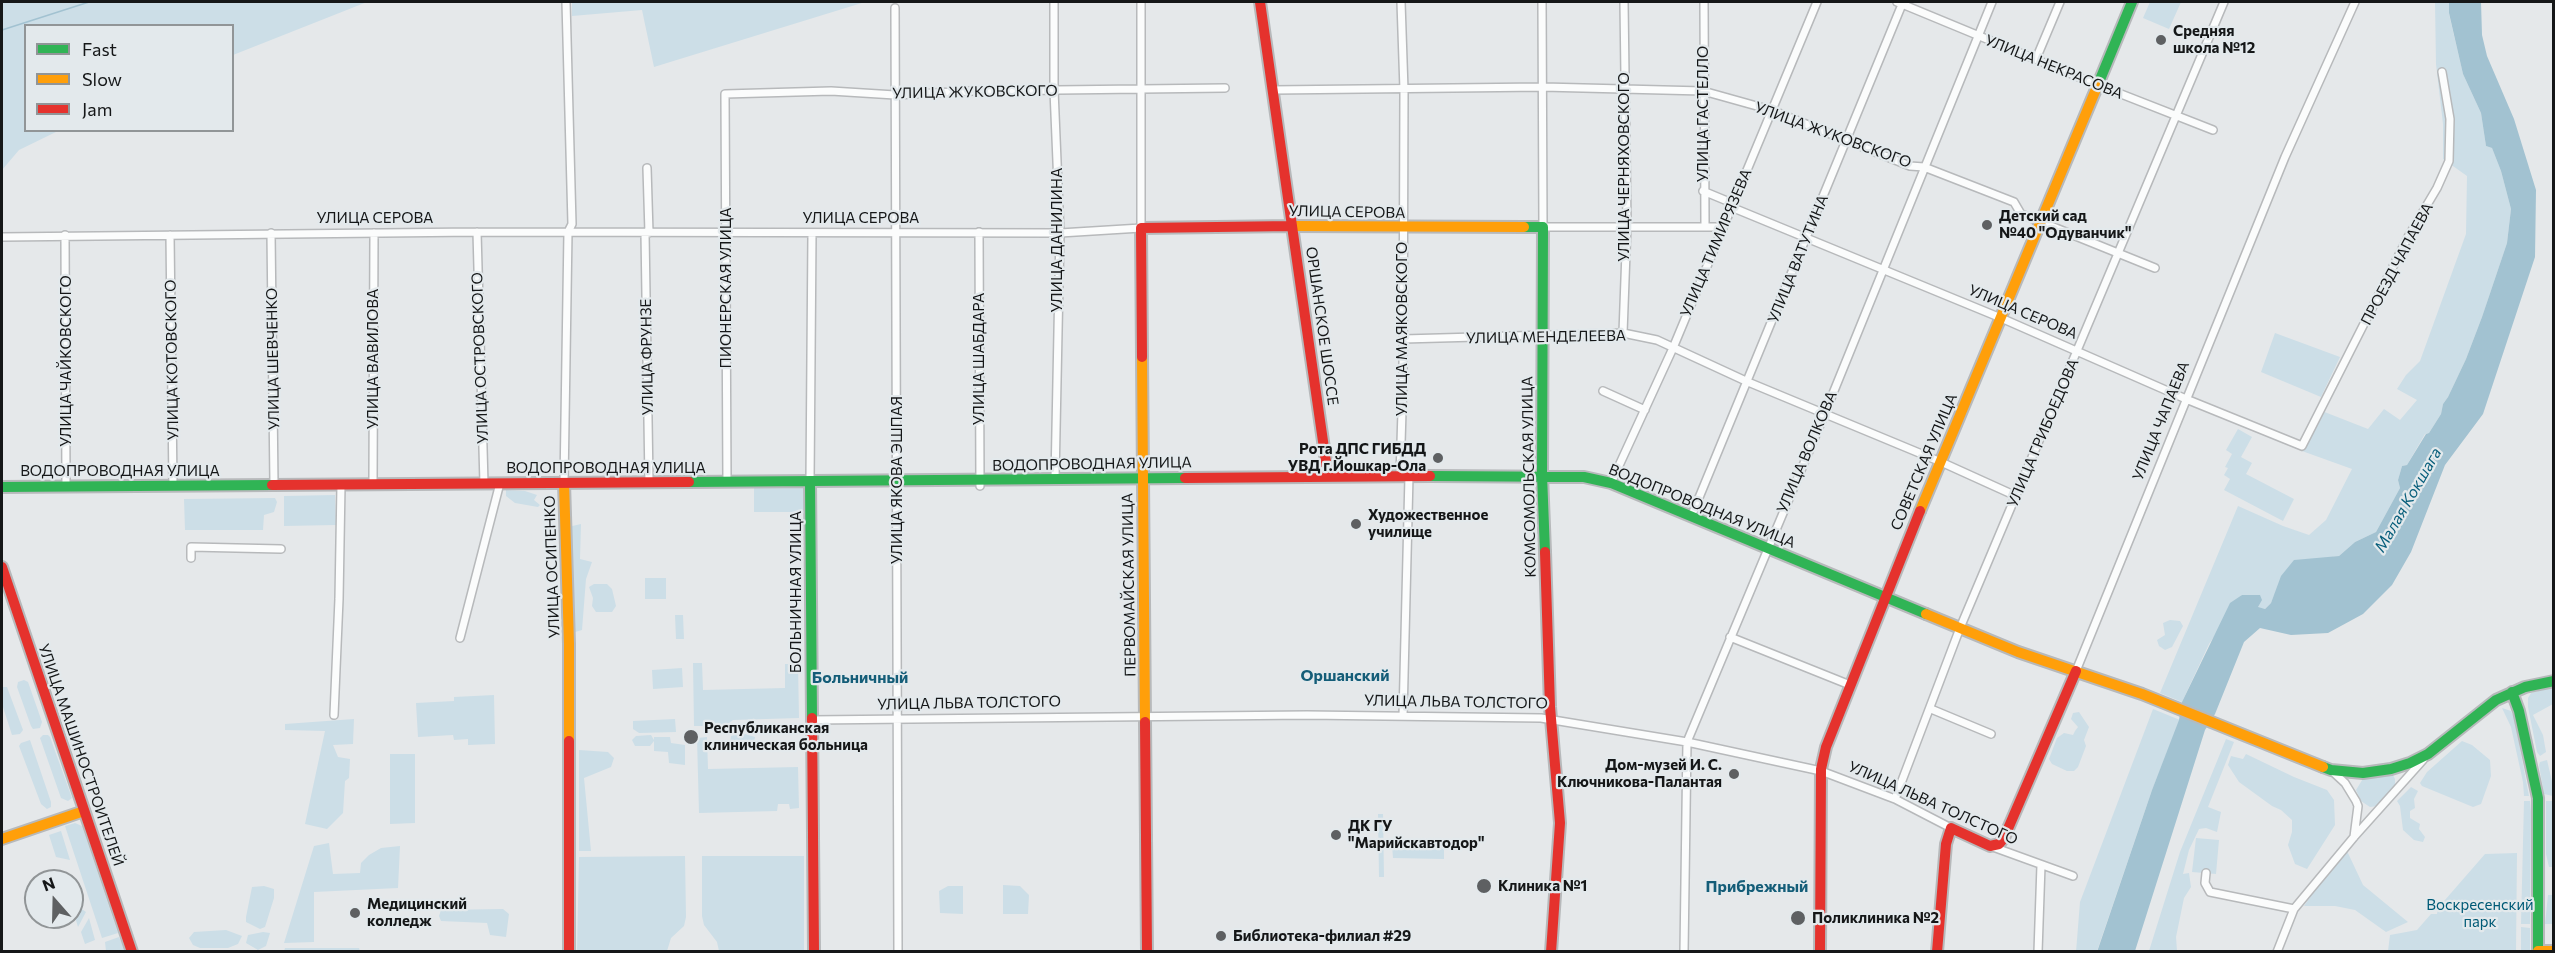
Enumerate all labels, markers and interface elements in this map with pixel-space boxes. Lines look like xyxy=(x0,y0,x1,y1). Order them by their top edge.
place label: Средняя школа №12 xyxy=(2173,22,2255,57)
legend xyxy=(24,24,234,132)
street label: УЛИЦА НЕКРАСОВА xyxy=(1982,31,2126,103)
marker: Средняя школа №12 xyxy=(2154,33,2168,47)
text: Fast xyxy=(82,38,117,60)
street label: УЛИЦА ГАСТЕЛЛО xyxy=(1694,46,1712,182)
text: Slow xyxy=(82,68,122,90)
street label: УЛИЦА ЧЕРНЯХОВСКОГО xyxy=(1615,72,1633,262)
street label: УЛИЦА ЖУКОВСКОГО xyxy=(892,82,1058,102)
text: Jam xyxy=(82,98,112,120)
street label: УЛИЦА ЖУКОВСКОГО xyxy=(1752,98,1914,172)
street label: УЛИЦА ТИМИРЯЗЕВА xyxy=(1677,166,1755,320)
street label: УЛИЦА ДАНИЛИНА xyxy=(1048,168,1066,312)
street label: УЛИЦА ВАТУТИНА xyxy=(1764,192,1832,326)
street label: ПРОЕЗД ЧАПАЕВА xyxy=(2357,200,2437,328)
street label: УЛИЦА СЕРОВА xyxy=(1288,202,1406,222)
street label: ПИОНЕРСКАЯ УЛИЦА xyxy=(717,207,735,369)
place label: Детский сад №40 "Одуванчик" xyxy=(1999,207,2131,242)
street label: УЛИЦА СЕРОВА xyxy=(317,209,433,227)
street label: УЛИЦА СЕРОВА xyxy=(803,209,919,227)
marker: Детский сад №40 "Одуванчик" xyxy=(1980,218,1994,232)
street label: УЛИЦА МАЯКОВСКОГО xyxy=(1393,242,1411,416)
street label: ОРШАНСКОЕ ШОССЕ xyxy=(1302,245,1342,407)
street label: УЛИЦА ОСТРОВСКОГО xyxy=(468,272,492,444)
street label: УЛИЦА ЧАЙКОВСКОГО xyxy=(57,275,75,447)
street label: УЛИЦА КОТОВСКОГО xyxy=(162,279,182,441)
street label: УЛИЦА СЕРОВА xyxy=(1966,281,2080,343)
street label: УЛИЦА ШЕВЧЕНКО xyxy=(263,288,283,430)
street label: УЛИЦА ВАВИЛОВА xyxy=(364,289,382,429)
street label: УЛИЦА ШАБДАРА xyxy=(970,293,988,425)
street label: УЛИЦА ФРУНЗЕ xyxy=(637,298,657,416)
street label: УЛИЦА МЕНДЕЛЕЕВА xyxy=(1466,327,1626,347)
street label: УЛИЦА ГРИБОЕДОВА xyxy=(2003,356,2083,510)
street label: УЛИЦА ЧАПАЕВА xyxy=(2129,359,2193,483)
street label: КОМСОМОЛЬСКАЯ УЛИЦА xyxy=(1518,376,1540,578)
street label: УЛИЦА ВОЛКОВА xyxy=(1773,388,1841,516)
street label: СОВЕТСКАЯ УЛИЦА xyxy=(1887,391,1961,533)
street label: УЛИЦА ЯКОВА ЭШПАЯ xyxy=(888,396,906,564)
place label: Рота ДПС ГИБДД УВД г.Йошкар-Ола xyxy=(1288,440,1426,475)
water label: Малая Кокшага xyxy=(2370,444,2446,556)
marker: Рота ДПС ГИБДД УВД г.Йошкар-Ола xyxy=(1431,451,1445,465)
street label: ВОДОПРОВОДНАЯ УЛИЦА xyxy=(992,453,1192,475)
street label: ВОДОПРОВОДНАЯ УЛИЦА xyxy=(506,459,706,477)
street label: ВОДОПРОВОДНАЯ УЛИЦА xyxy=(1606,460,1798,552)
street label: ВОДОПРОВОДНАЯ УЛИЦА xyxy=(20,462,220,480)
street label: ПЕРВОМАЙСКАЯ УЛИЦА xyxy=(1118,493,1140,677)
street label: УЛИЦА ОСИПЕНКО xyxy=(541,495,563,639)
place label: Художественное училище xyxy=(1368,506,1488,541)
street label: БОЛЬНИЧНАЯ УЛИЦА xyxy=(787,511,805,673)
marker: Художественное училище xyxy=(1349,517,1363,531)
street label: УЛИЦА МАШИНОСТРОИТЕЛЕЙ xyxy=(34,641,128,869)
district label: Оршанский xyxy=(1300,666,1390,686)
district label: Больничный xyxy=(812,668,908,688)
street label: УЛИЦА ЛЬВА ТОЛСТОГО xyxy=(1364,691,1548,713)
street label: УЛИЦА ЛЬВА ТОЛСТОГО xyxy=(877,692,1061,714)
place label: Республиканская клиническая больница xyxy=(704,719,868,754)
marker: Республиканская клиническая больница xyxy=(682,728,700,746)
place label: Дом-музей И. С. Ключникова-Палантая xyxy=(1557,756,1722,791)
street label: УЛИЦА ЛЬВА ТОЛСТОГО xyxy=(1845,757,2021,849)
marker: Дом-музей И. С. Ключникова-Палантая xyxy=(1727,767,1741,781)
place label: ДК ГУ "Марийскавтодор" xyxy=(1348,817,1484,852)
marker: ДК ГУ "Марийскавтодор" xyxy=(1329,828,1343,842)
north arrow xyxy=(24,869,84,929)
text: N xyxy=(39,873,57,894)
marker: Клиника №1 xyxy=(1475,877,1493,895)
place label: Клиника №1 xyxy=(1498,877,1587,895)
district label: Прибрежный xyxy=(1706,877,1808,897)
place label: Медицинский колледж xyxy=(367,895,467,930)
park label: Воскресенский парк xyxy=(2426,896,2534,931)
marker: Медицинский колледж xyxy=(348,906,362,920)
marker: Поликлиника №2 xyxy=(1789,909,1807,927)
place label: Поликлиника №2 xyxy=(1812,909,1939,927)
place label: Библиотека-филиал #29 xyxy=(1233,927,1411,945)
marker: Библиотека-филиал #29 xyxy=(1214,929,1228,943)

